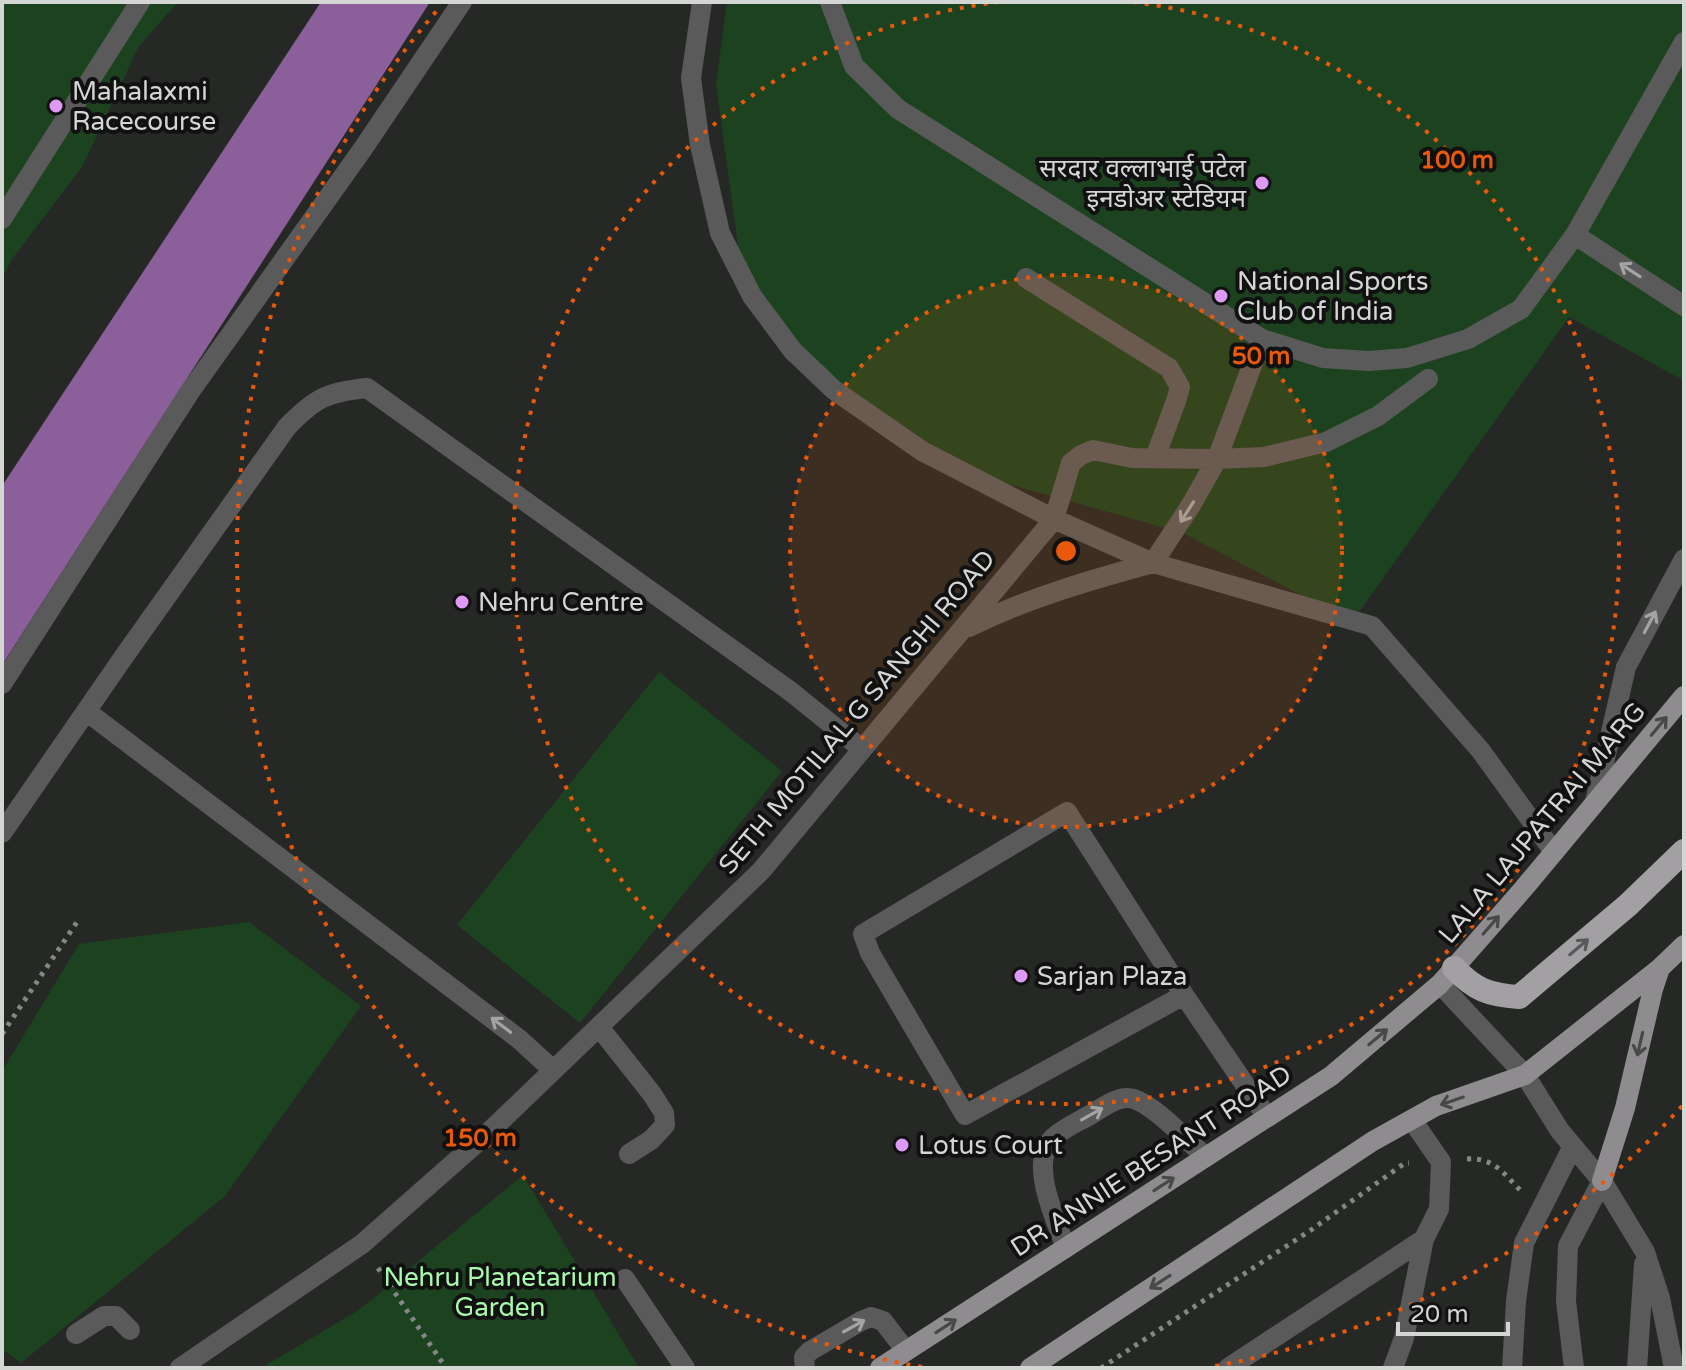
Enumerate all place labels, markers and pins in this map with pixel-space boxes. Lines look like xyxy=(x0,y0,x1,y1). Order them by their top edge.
place label: Mahalaxmi Racecourse xyxy=(72,76,216,137)
marker: Mahalaxmi Racecourse xyxy=(47,97,65,115)
place label: सरदार वल्लाभाई पटेल इनडोअर स्टेडियम xyxy=(1039,153,1246,214)
marker: सरदार वल्लाभाई पटेल इनडोअर स्टेडियम xyxy=(1253,174,1271,192)
place label: National Sports Club of India xyxy=(1237,266,1428,327)
marker: National Sports Club of India xyxy=(1212,287,1230,305)
centre of rings xyxy=(1052,537,1080,565)
place label: Nehru Centre xyxy=(478,587,644,618)
marker: Nehru Centre xyxy=(453,593,471,611)
place label: Sarjan Plaza xyxy=(1037,961,1187,992)
marker: Sarjan Plaza xyxy=(1012,967,1030,985)
place label: Lotus Court xyxy=(918,1130,1063,1161)
marker: Lotus Court xyxy=(893,1136,911,1154)

